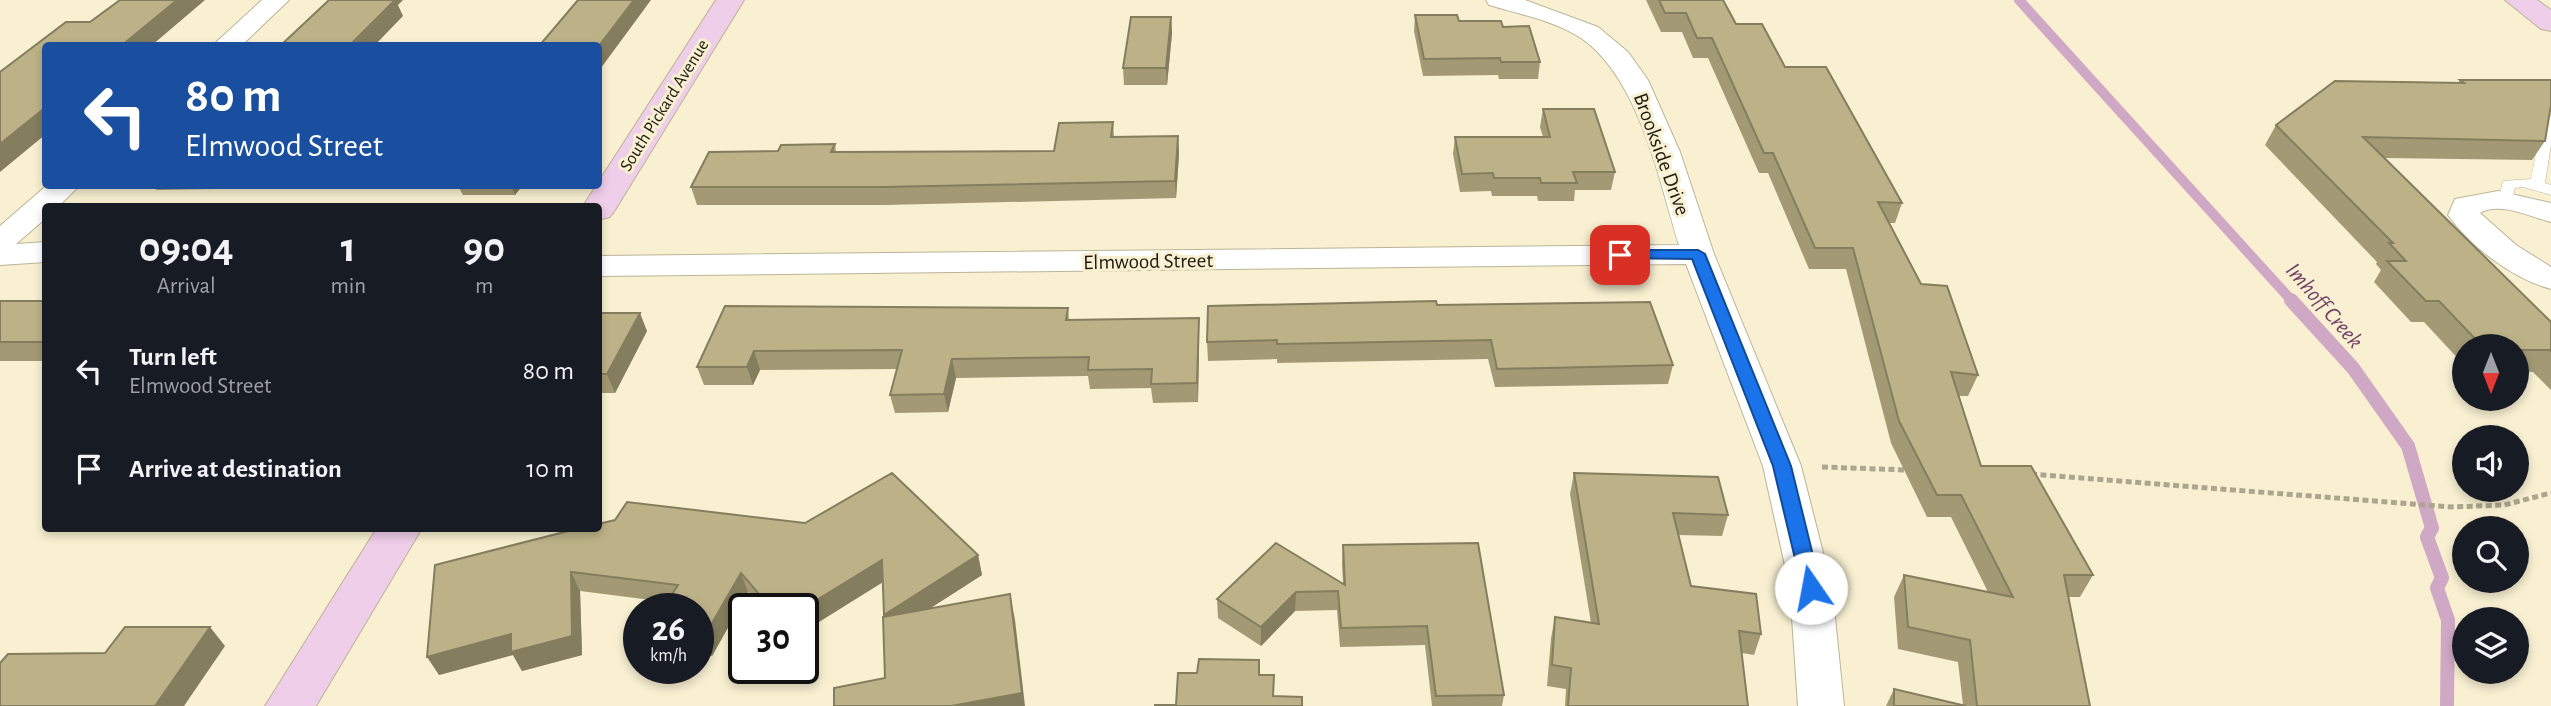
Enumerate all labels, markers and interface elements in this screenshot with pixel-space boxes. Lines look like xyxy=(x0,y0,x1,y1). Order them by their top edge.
street label: South Pickard Avenue xyxy=(617,37,713,175)
icon: left xyxy=(70,70,161,161)
text: 80 m xyxy=(185,72,282,121)
street label: Brookside Drive xyxy=(1630,90,1693,218)
text: Elmwood Street xyxy=(185,130,383,162)
pin xyxy=(1590,225,1650,285)
text: 09:04 xyxy=(139,227,234,269)
text: 1 xyxy=(341,227,356,269)
text: 90 xyxy=(463,227,505,269)
icon: arrive xyxy=(1601,236,1639,274)
street label: Elmwood Street xyxy=(1083,250,1213,273)
water label: Imhoff Creek xyxy=(2281,259,2367,353)
text: Arrival xyxy=(157,275,216,298)
text: min xyxy=(330,275,366,298)
text: m xyxy=(475,275,493,298)
north arrow xyxy=(2452,334,2529,411)
map controls xyxy=(2452,334,2529,684)
text: Turn left xyxy=(129,344,217,370)
icon: left xyxy=(70,352,108,390)
text: 80 m xyxy=(523,358,574,384)
text: Elmwood Street xyxy=(129,375,271,398)
button: sound xyxy=(2452,425,2529,502)
icon: arrive xyxy=(70,450,108,488)
text: Arrive at destination xyxy=(129,456,342,482)
text: 10 m xyxy=(526,456,574,482)
button: search xyxy=(2452,516,2529,593)
position arrow xyxy=(1774,551,1848,625)
speed limit sign: 30 xyxy=(728,593,819,684)
button: layers xyxy=(2452,607,2529,684)
text: 26 xyxy=(652,612,685,647)
text: km/h xyxy=(650,647,687,665)

